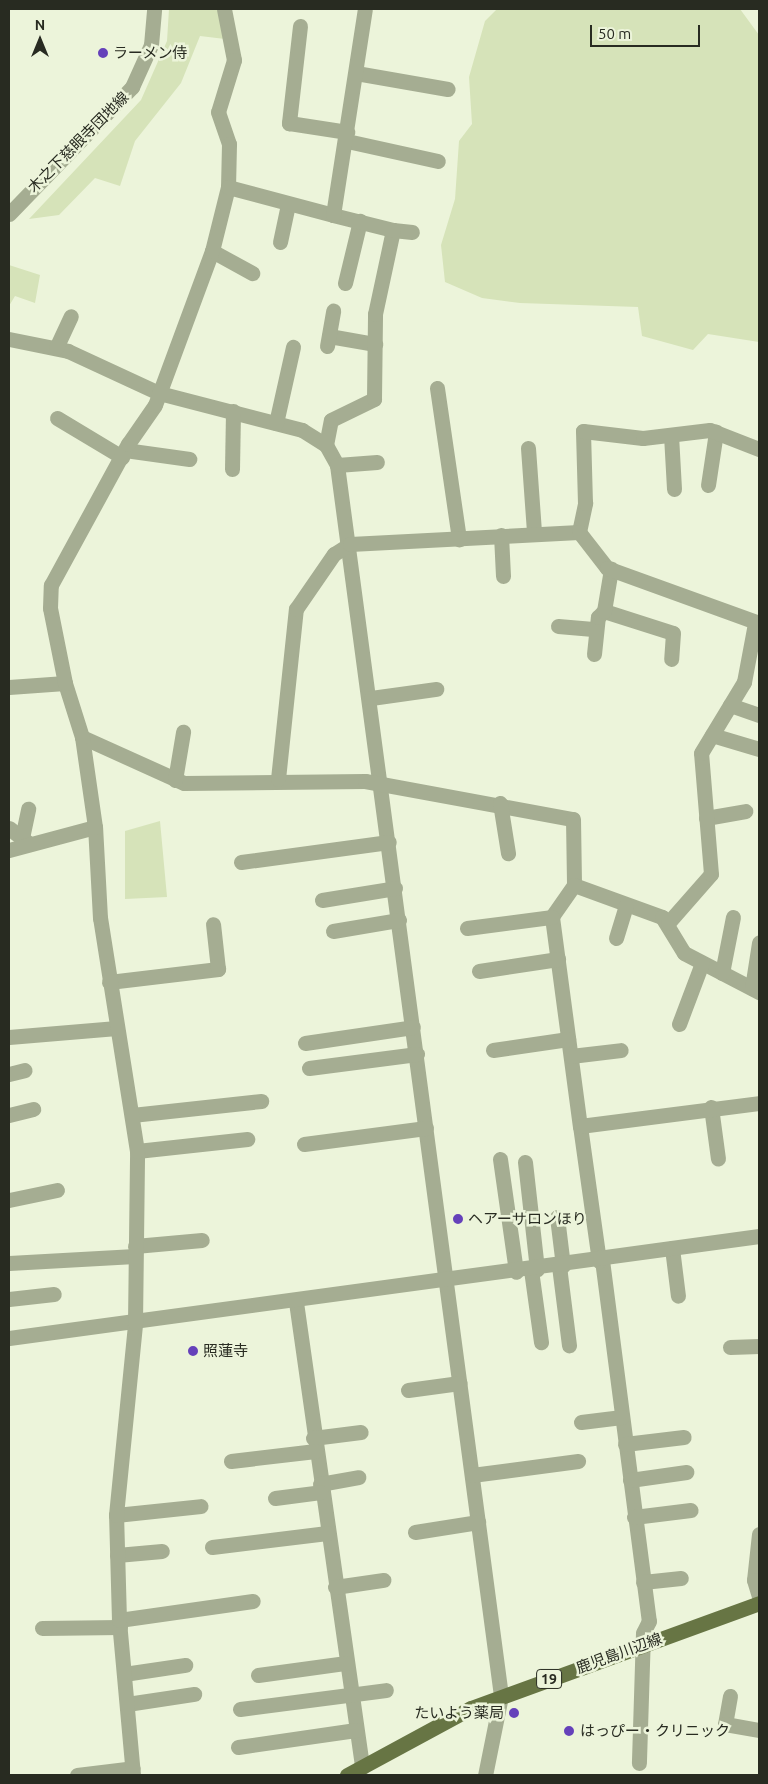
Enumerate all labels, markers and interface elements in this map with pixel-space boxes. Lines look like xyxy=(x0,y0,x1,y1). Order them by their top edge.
north arrow xyxy=(15,15,65,65)
scale bar xyxy=(593,15,703,47)
text: N xyxy=(35,17,45,33)
text: 50 m xyxy=(598,25,631,42)
place label: ラーメン侍 xyxy=(113,44,188,62)
marker: ラーメン侍 xyxy=(97,47,109,59)
street label: 木之下慈眼寺団地線 xyxy=(24,88,132,196)
place label: ヘアーサロンほり xyxy=(468,1210,587,1228)
marker: ヘアーサロンほり xyxy=(452,1213,464,1225)
place label: 照蓮寺 xyxy=(203,1342,248,1360)
marker: 照蓮寺 xyxy=(187,1345,199,1357)
street label: 鹿児島川辺線 xyxy=(574,1629,664,1677)
road number: 19 xyxy=(535,1668,563,1690)
place label: たいよう薬局 xyxy=(414,1704,504,1722)
marker: たいよう薬局 xyxy=(508,1707,520,1719)
place label: はっぴー・クリニック xyxy=(580,1722,730,1740)
marker: はっぴー・クリニック xyxy=(562,1724,576,1738)

